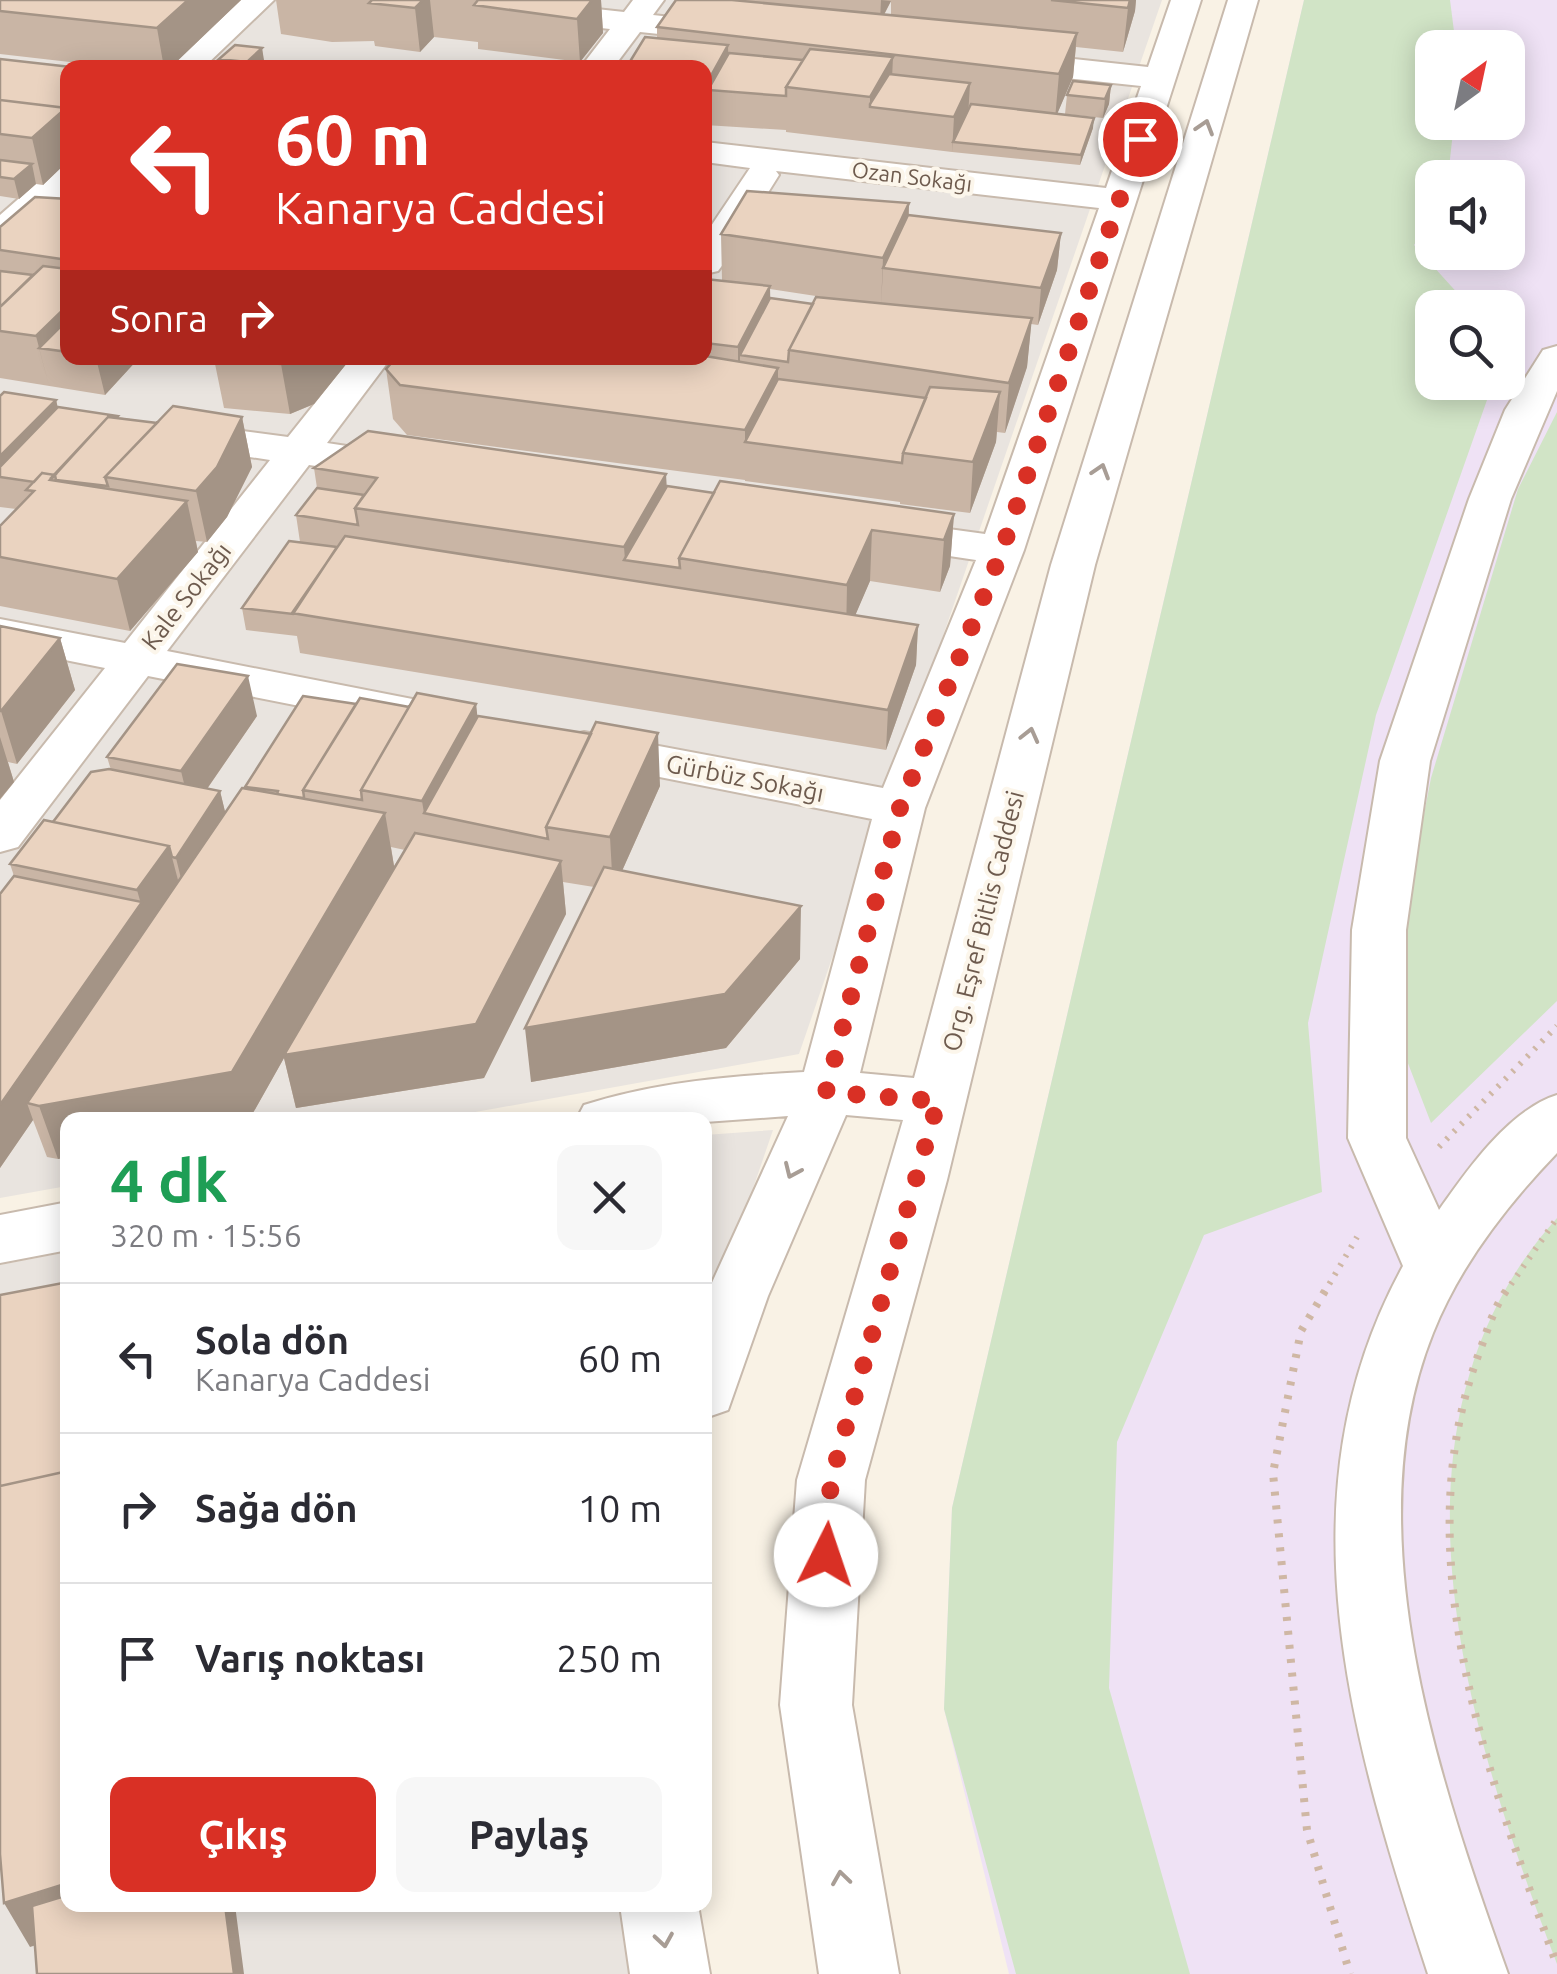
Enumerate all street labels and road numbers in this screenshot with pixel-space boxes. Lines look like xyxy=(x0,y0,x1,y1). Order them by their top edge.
street label: Ozan Sokağı xyxy=(850,156,974,196)
street label: Kale Sokağı xyxy=(136,537,236,655)
street label: Gürbüz Sokağı xyxy=(664,749,826,807)
street label: Org. Eşref Bitlis Caddesi xyxy=(937,788,1029,1054)

